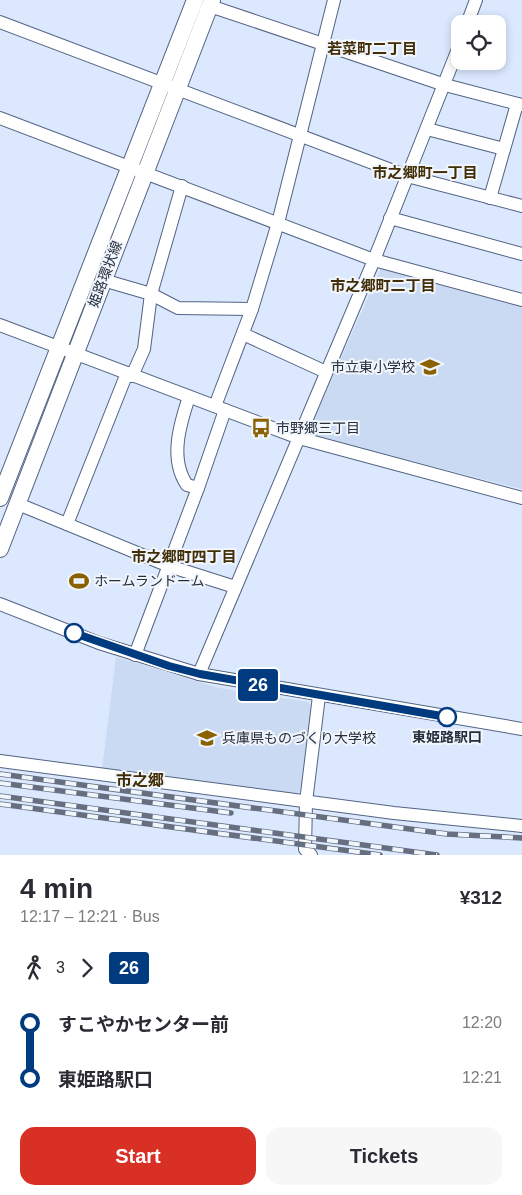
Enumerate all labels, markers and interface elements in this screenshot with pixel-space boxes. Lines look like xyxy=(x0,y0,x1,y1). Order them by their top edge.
map controls xyxy=(451,15,506,70)
button: locate xyxy=(451,15,506,70)
district label: 若菜町二丁目 xyxy=(327,40,417,57)
district label: 市之郷町一丁目 xyxy=(372,164,478,181)
street label: 姫路環状線 xyxy=(85,238,125,310)
district label: 市之郷町二丁目 xyxy=(330,277,436,294)
school or university icon: 市立東小学校 xyxy=(419,356,441,378)
place label: 市立東小学校 xyxy=(331,359,415,375)
bus stop icon: 市野郷三丁目 xyxy=(250,417,272,439)
place label: 市野郷三丁目 xyxy=(276,420,360,436)
district label: 市之郷町四丁目 xyxy=(131,548,237,565)
sports icon: ホームランドーム xyxy=(68,570,90,592)
place label: ホームランドーム xyxy=(94,573,204,589)
unlabelled marker xyxy=(64,623,84,643)
line badge: 26 xyxy=(236,669,280,701)
text: 26 xyxy=(248,675,268,695)
marker: 東姫路駅口 xyxy=(437,707,457,727)
school or university icon: 兵庫県ものづくり大学校 xyxy=(196,727,218,749)
place label: 東姫路駅口 xyxy=(412,729,482,745)
place label: 兵庫県ものづくり大学校 xyxy=(222,730,376,746)
district label: 市之郷 xyxy=(116,772,164,789)
text: 4 min xyxy=(20,873,93,904)
text: ¥312 xyxy=(460,887,502,908)
text: 12:17 – 12:21 · Bus xyxy=(20,908,160,925)
icon: walk xyxy=(20,954,48,982)
icon: forward xyxy=(73,954,101,982)
text: 26 xyxy=(119,958,139,978)
text: 3 xyxy=(56,959,65,976)
text: すこやかセンター前 xyxy=(58,1014,229,1035)
text: 12:20 xyxy=(462,1014,502,1031)
text: 東姫路駅口 xyxy=(58,1069,153,1090)
text: 12:21 xyxy=(462,1069,502,1086)
button: Start xyxy=(20,1127,256,1185)
button: Tickets xyxy=(266,1127,502,1185)

